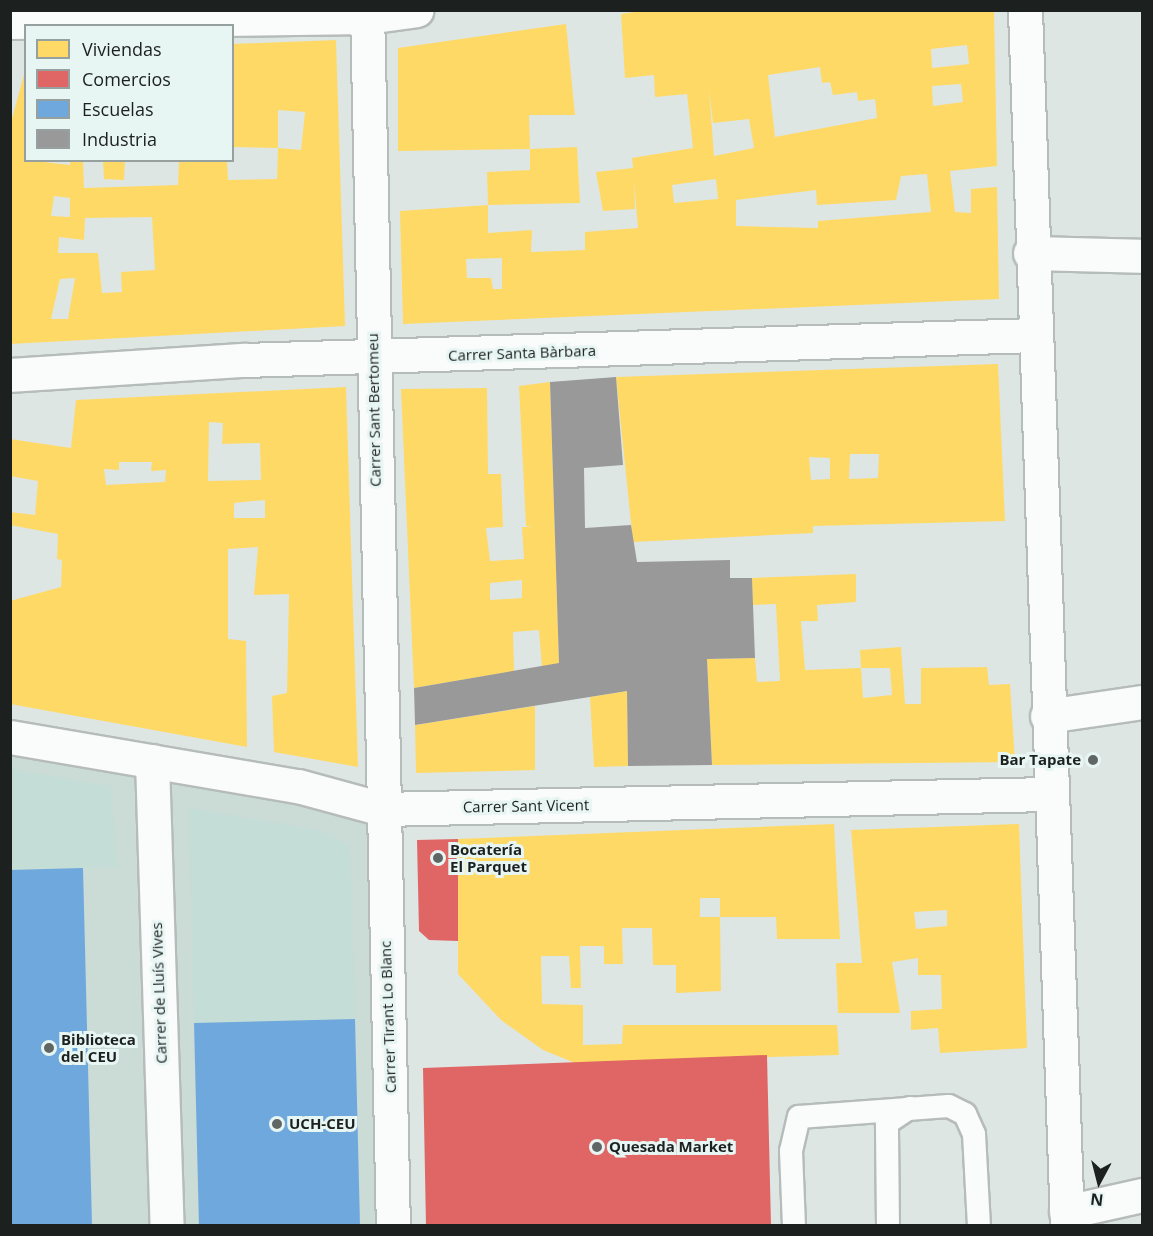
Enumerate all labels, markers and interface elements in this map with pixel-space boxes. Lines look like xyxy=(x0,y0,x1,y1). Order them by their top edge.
legend xyxy=(24,24,234,162)
text: Viviendas xyxy=(82,37,162,61)
text: Comercios xyxy=(82,67,171,91)
text: Escuelas xyxy=(82,97,153,121)
text: Industria xyxy=(82,127,157,151)
street label: Carrer Sant Bertomeu xyxy=(364,333,384,487)
street label: Carrer Santa Bàrbara xyxy=(448,341,596,365)
place label: Bar Tapate xyxy=(999,751,1081,769)
marker: Bar Tapate xyxy=(1086,753,1100,767)
street label: Carrer Sant Vicent xyxy=(463,796,589,816)
place label: Bocatería El Parquet xyxy=(450,840,527,875)
marker: Bocatería El Parquet xyxy=(431,851,445,865)
street label: Carrer de Lluís Vives xyxy=(148,922,170,1064)
street label: Carrer Tirant Lo Blanc xyxy=(376,941,400,1093)
place label: Biblioteca del CEU xyxy=(61,1030,136,1065)
marker: Biblioteca del CEU xyxy=(42,1041,56,1055)
place label: UCH-CEU xyxy=(289,1115,355,1133)
marker: UCH-CEU xyxy=(270,1117,284,1131)
place label: Quesada Market xyxy=(609,1138,733,1156)
marker: Quesada Market xyxy=(590,1140,604,1154)
north arrow xyxy=(1069,1152,1129,1212)
text: N xyxy=(1089,1188,1105,1212)

